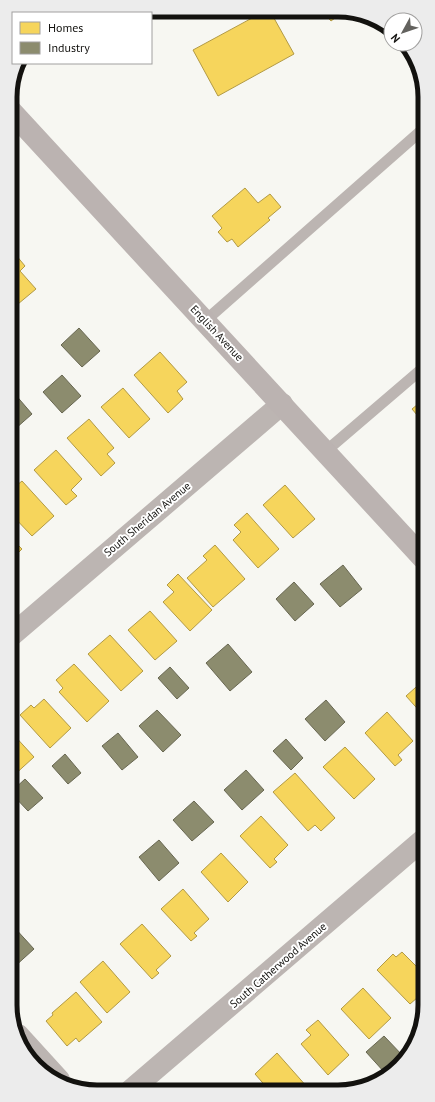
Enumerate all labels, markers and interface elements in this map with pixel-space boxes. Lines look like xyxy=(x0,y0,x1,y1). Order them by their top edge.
legend xyxy=(12,12,152,64)
north arrow xyxy=(383,12,423,52)
text: Homes xyxy=(48,20,83,35)
text: N xyxy=(388,31,403,46)
text: Industry xyxy=(48,40,90,55)
street label: English Avenue xyxy=(187,302,247,364)
street label: South Sheridan Avenue xyxy=(101,478,193,559)
street label: South Catherwood Avenue xyxy=(227,919,330,1011)

